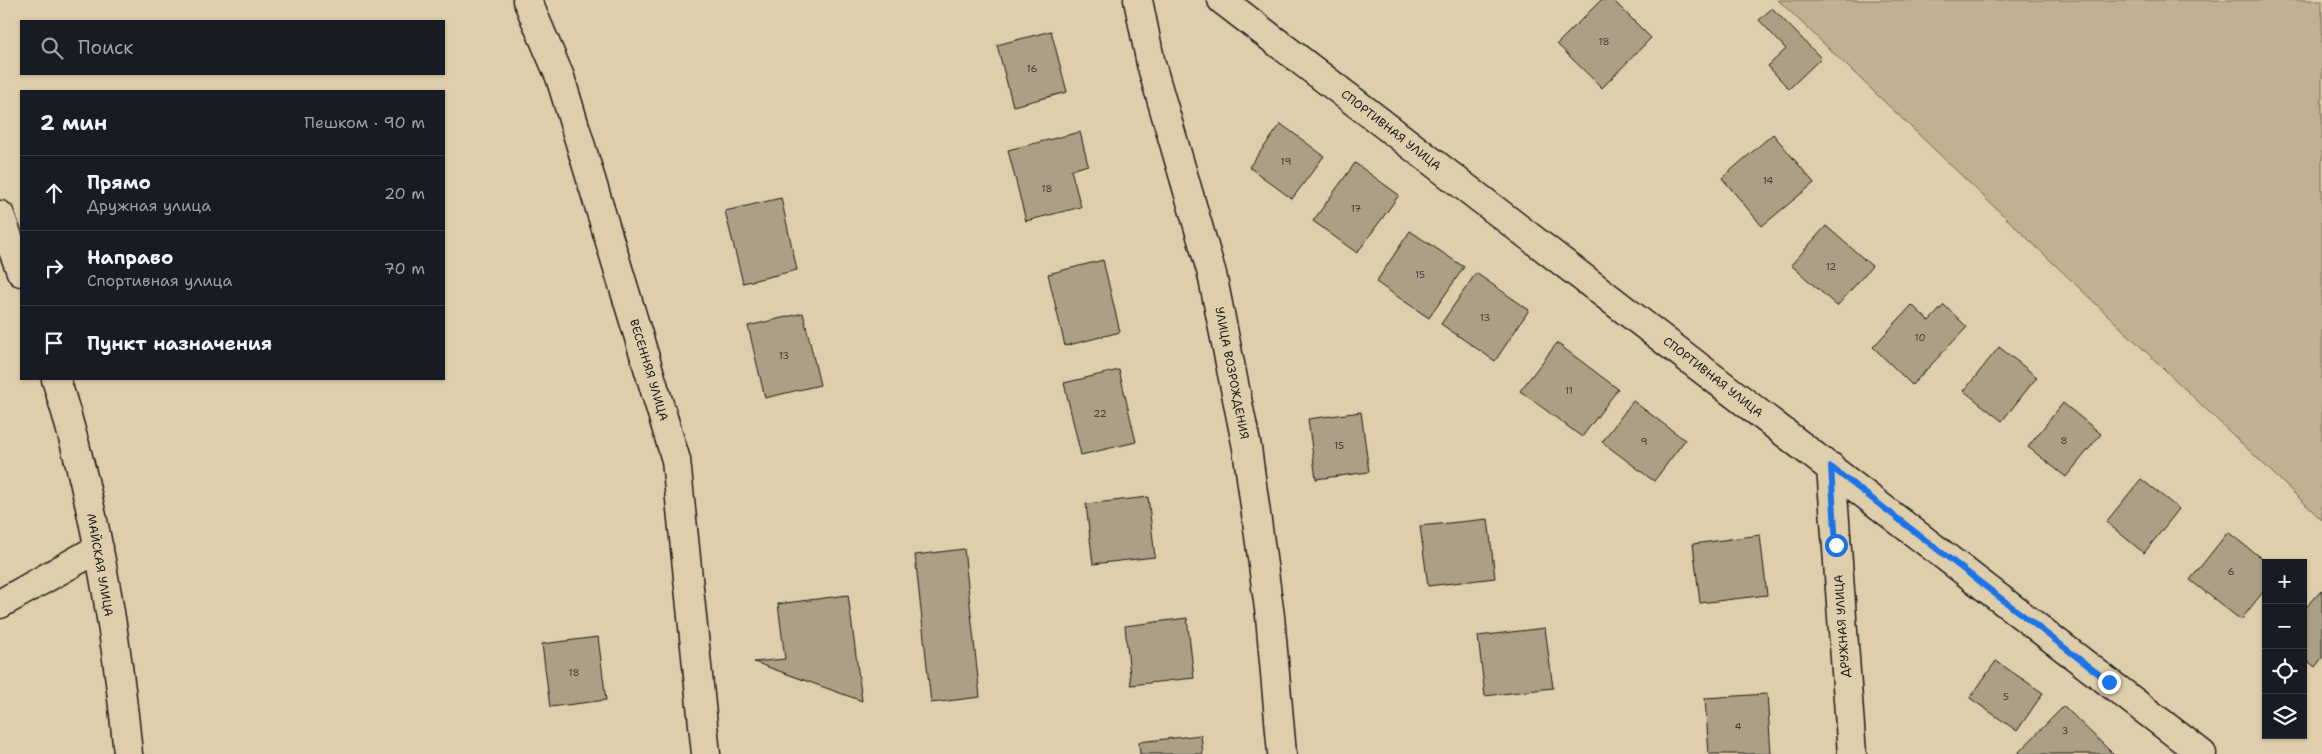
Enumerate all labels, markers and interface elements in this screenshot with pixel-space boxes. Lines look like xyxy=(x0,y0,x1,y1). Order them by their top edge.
search box xyxy=(20,20,445,75)
icon: search xyxy=(38,34,66,62)
text: Поиск xyxy=(78,35,133,60)
house number: 18 xyxy=(1598,35,1610,48)
house number: 16 xyxy=(1027,62,1037,75)
street label: СПОРТИВНАЯ УЛИЦА xyxy=(1338,86,1444,174)
text: 2 мин xyxy=(40,109,107,137)
text: Пешком · 90 m xyxy=(304,112,425,133)
house number: 19 xyxy=(1281,155,1291,168)
text: Прямо xyxy=(87,170,151,195)
house number: 14 xyxy=(1763,174,1773,187)
icon: ahead xyxy=(40,179,68,207)
house number: 18 xyxy=(1041,182,1053,195)
text: 20 m xyxy=(384,183,425,204)
text: Дружная улица xyxy=(87,195,211,216)
house number: 17 xyxy=(1351,202,1361,215)
text: Направо xyxy=(87,245,173,270)
icon: right xyxy=(40,254,68,282)
text: 70 m xyxy=(384,258,425,279)
house number: 12 xyxy=(1826,260,1836,273)
house number: 15 xyxy=(1415,268,1425,281)
text: Спортивная улица xyxy=(87,270,232,291)
street label: УЛИЦА ВОЗРОЖДЕНИЯ xyxy=(1211,305,1253,441)
house number: 13 xyxy=(1480,311,1490,324)
street label: ВЕСЕННЯЯ УЛИЦА xyxy=(626,317,672,423)
icon: arrive xyxy=(40,329,68,357)
text: Пункт назначения xyxy=(87,331,272,356)
house number: 10 xyxy=(1915,331,1925,344)
street label: СПОРТИВНАЯ УЛИЦА xyxy=(1660,333,1766,421)
house number: 13 xyxy=(779,349,789,362)
house number: 11 xyxy=(1565,384,1573,397)
house number: 22 xyxy=(1093,407,1107,420)
house number: 8 xyxy=(2061,434,2068,447)
house number: 9 xyxy=(1641,435,1648,448)
house number: 15 xyxy=(1334,439,1344,452)
street label: МАЙСКАЯ УЛИЦА xyxy=(83,512,117,618)
route start xyxy=(1825,534,1848,557)
map controls xyxy=(2262,559,2307,739)
button: + xyxy=(2262,559,2307,604)
house number: 6 xyxy=(2228,565,2235,578)
street label: ДРУЖНАЯ УЛИЦА xyxy=(1830,574,1854,678)
button: − xyxy=(2262,604,2307,649)
button: locate xyxy=(2262,649,2307,694)
house number: 18 xyxy=(568,666,580,679)
route end xyxy=(2098,671,2121,694)
house number: 5 xyxy=(2003,690,2009,703)
button: layers xyxy=(2262,694,2307,739)
house number: 4 xyxy=(1735,720,1742,733)
house number: 3 xyxy=(2062,724,2069,737)

